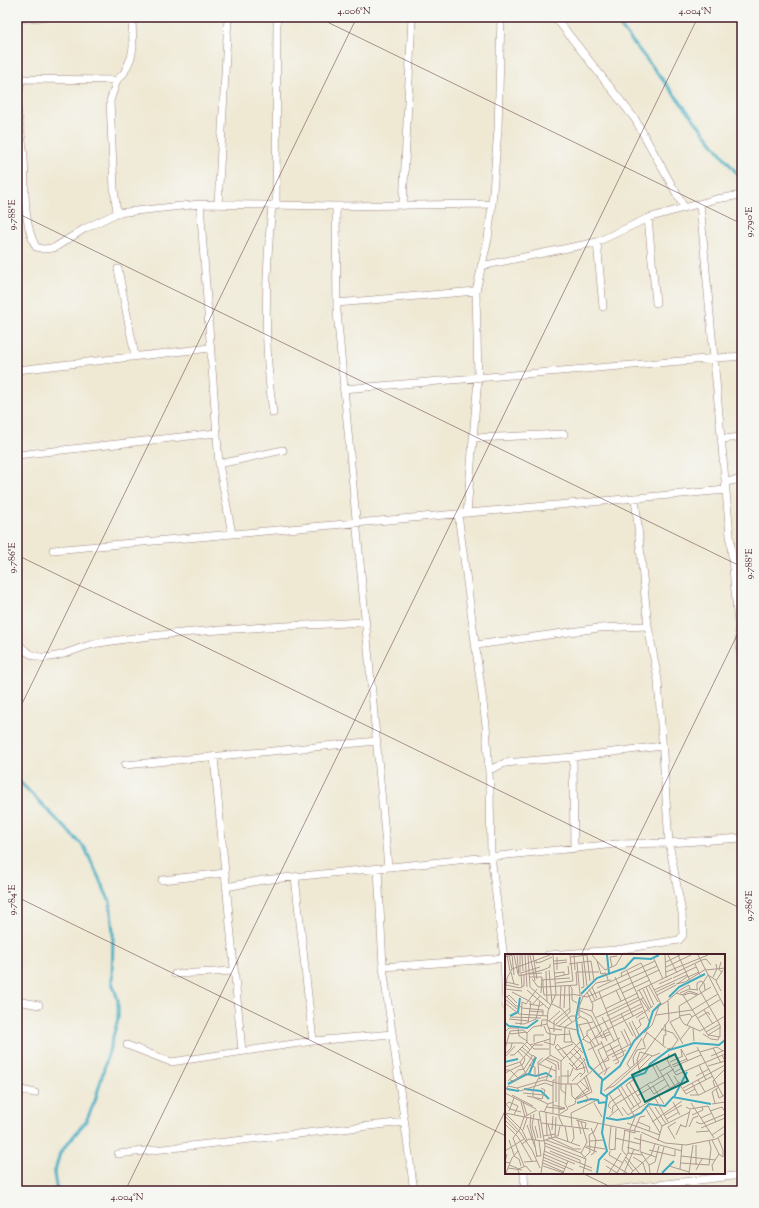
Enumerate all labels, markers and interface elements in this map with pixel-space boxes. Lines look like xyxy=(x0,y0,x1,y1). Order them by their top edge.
text: 4.006°N xyxy=(337,4,371,19)
text: 4.004°N xyxy=(679,4,711,19)
text: 9.788°E xyxy=(5,199,20,231)
text: 9.790°E xyxy=(742,207,757,237)
text: 9.786°E xyxy=(5,543,20,574)
text: 9.788°E xyxy=(742,548,757,580)
text: 9.784°E xyxy=(5,885,20,915)
text: 9.786°E xyxy=(742,891,757,922)
inset map xyxy=(505,954,725,1174)
text: 4.004°N xyxy=(111,1190,143,1205)
text: 4.002°N xyxy=(452,1190,484,1205)

